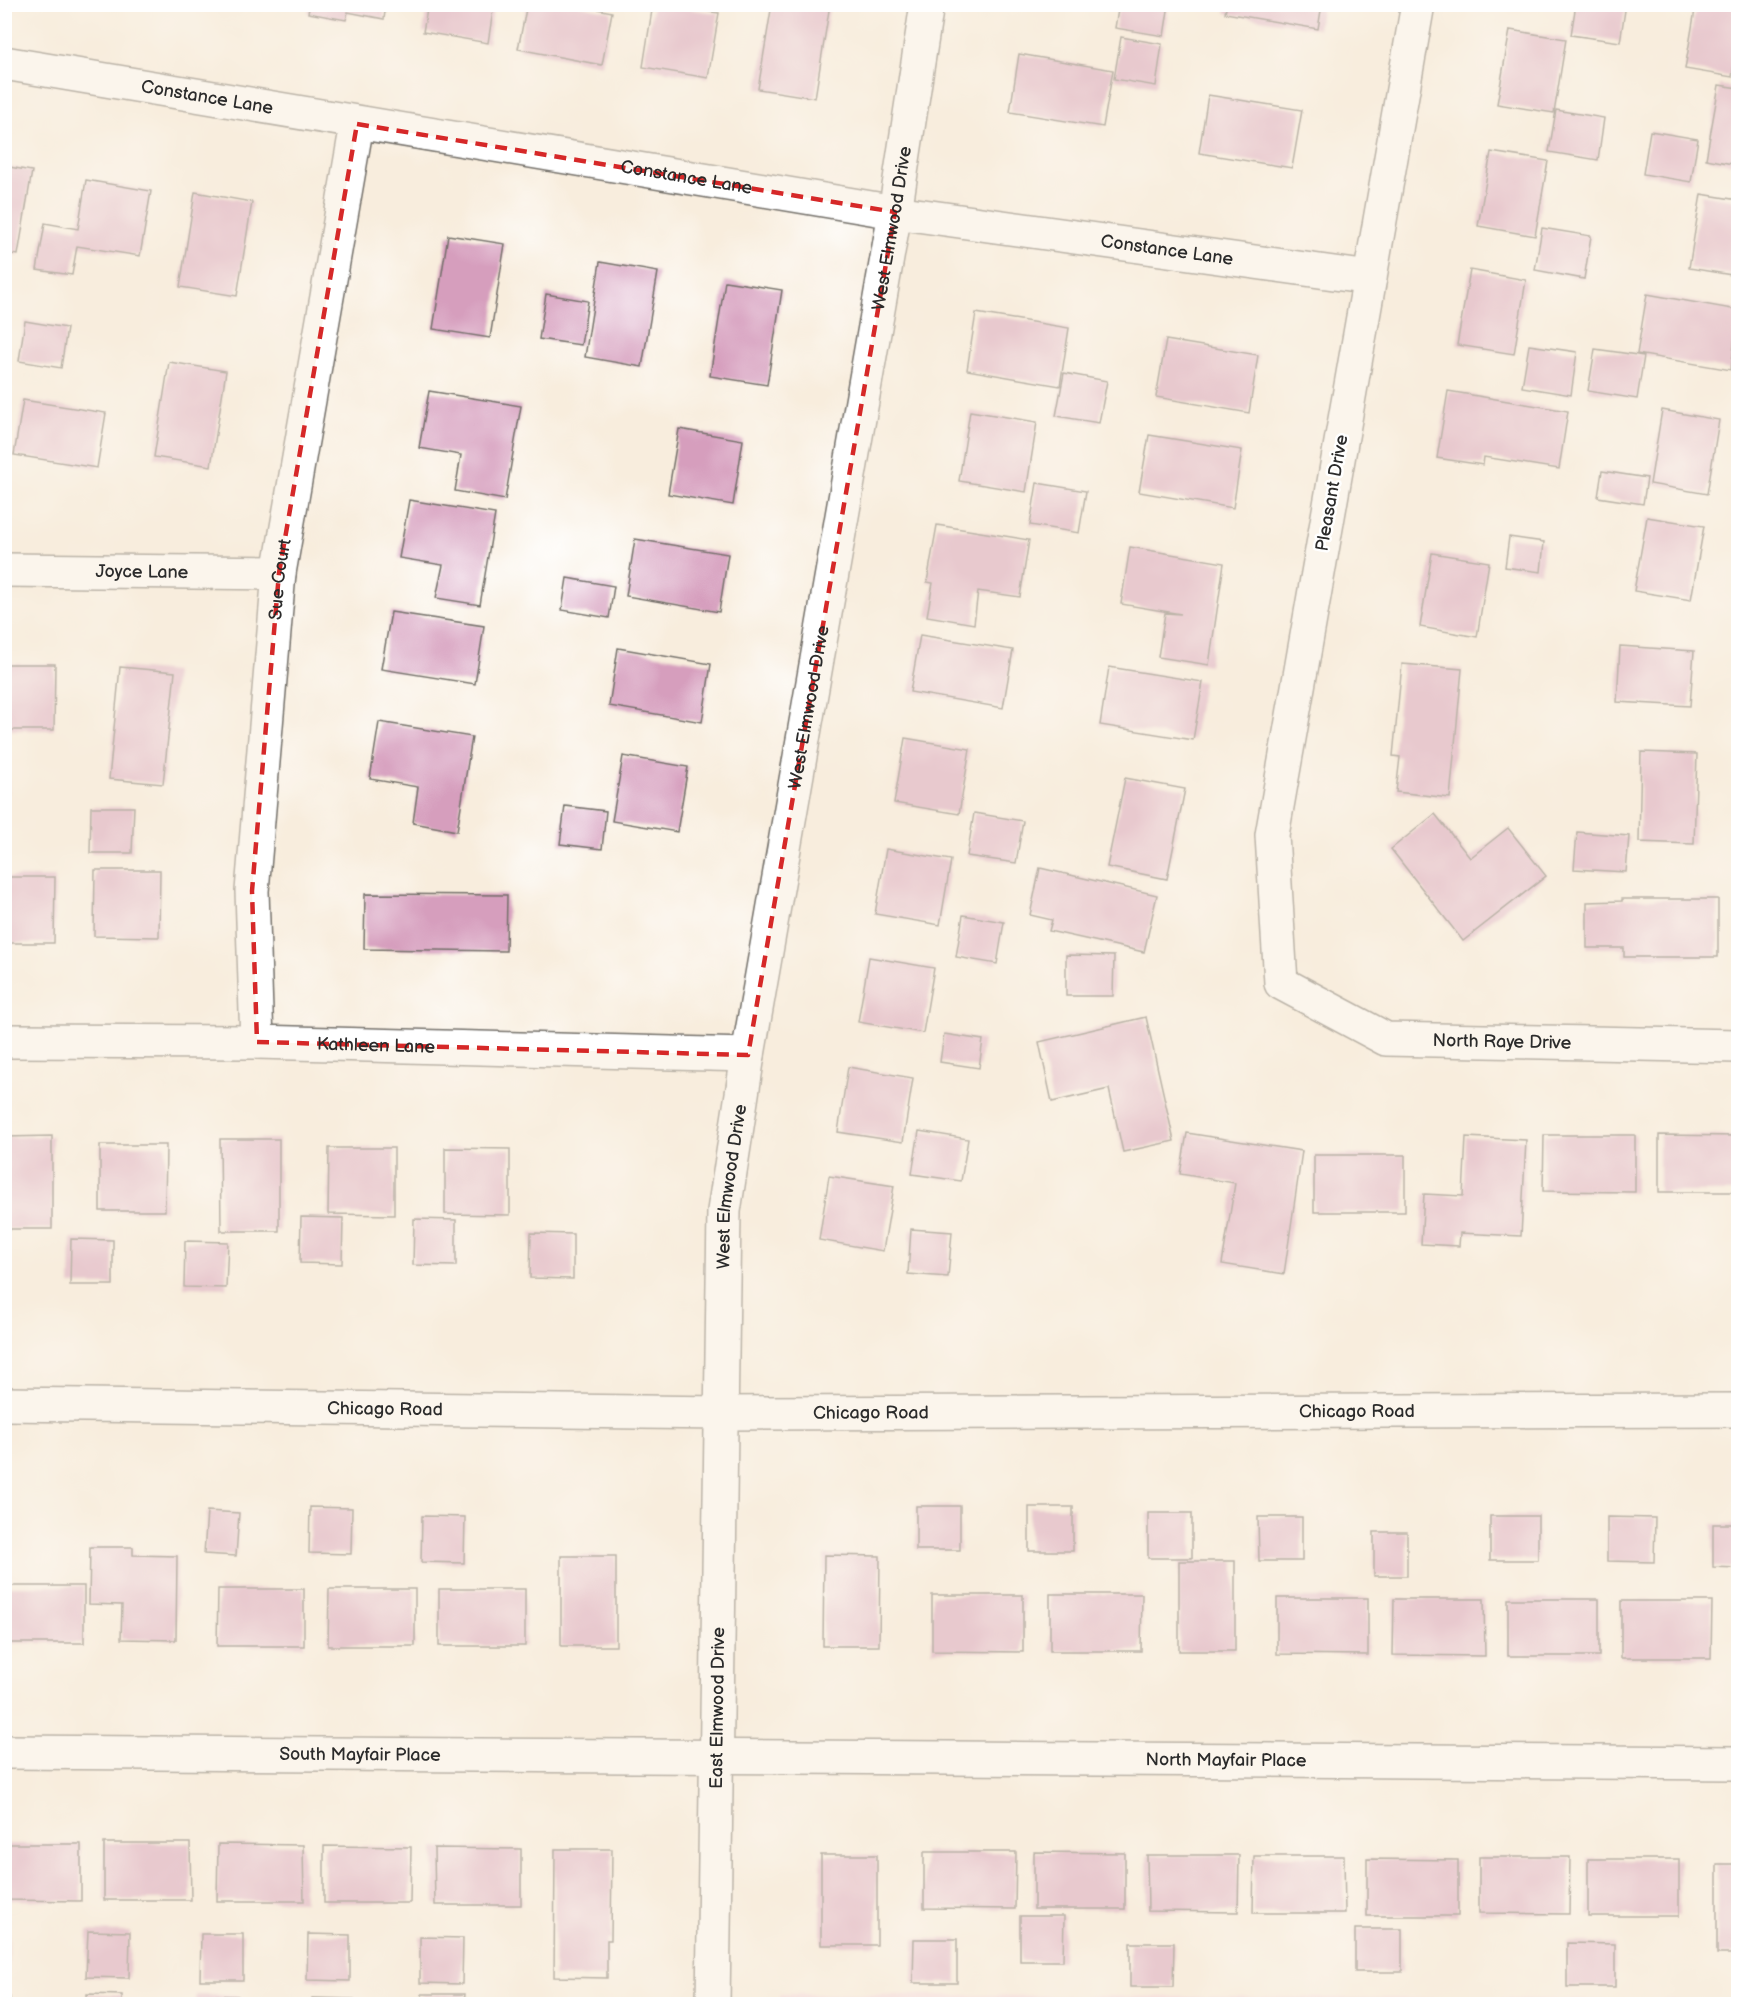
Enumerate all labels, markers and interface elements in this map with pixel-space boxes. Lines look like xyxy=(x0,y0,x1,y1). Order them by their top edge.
street label: Constance Lane xyxy=(140,76,275,118)
street label: West Elmwood Drive xyxy=(868,144,916,312)
street label: Constance Lane xyxy=(619,156,754,199)
street label: Constance Lane xyxy=(1099,230,1235,269)
street label: Pleasant Drive xyxy=(1311,433,1353,553)
street label: Sue Court xyxy=(265,537,295,621)
street label: Joyce Lane xyxy=(96,561,189,583)
street label: West Elmwood Drive xyxy=(784,623,833,791)
street label: North Raye Drive xyxy=(1432,1029,1572,1053)
street label: Kathleen Lane xyxy=(317,1033,436,1057)
street label: West Elmwood Drive xyxy=(713,1102,751,1269)
street label: Chicago Road xyxy=(327,1398,443,1420)
street label: Chicago Road xyxy=(1299,1400,1415,1422)
street label: Chicago Road xyxy=(813,1402,929,1423)
street label: East Elmwood Drive xyxy=(705,1627,729,1789)
street label: South Mayfair Place xyxy=(279,1743,441,1765)
street label: North Mayfair Place xyxy=(1145,1749,1307,1771)

